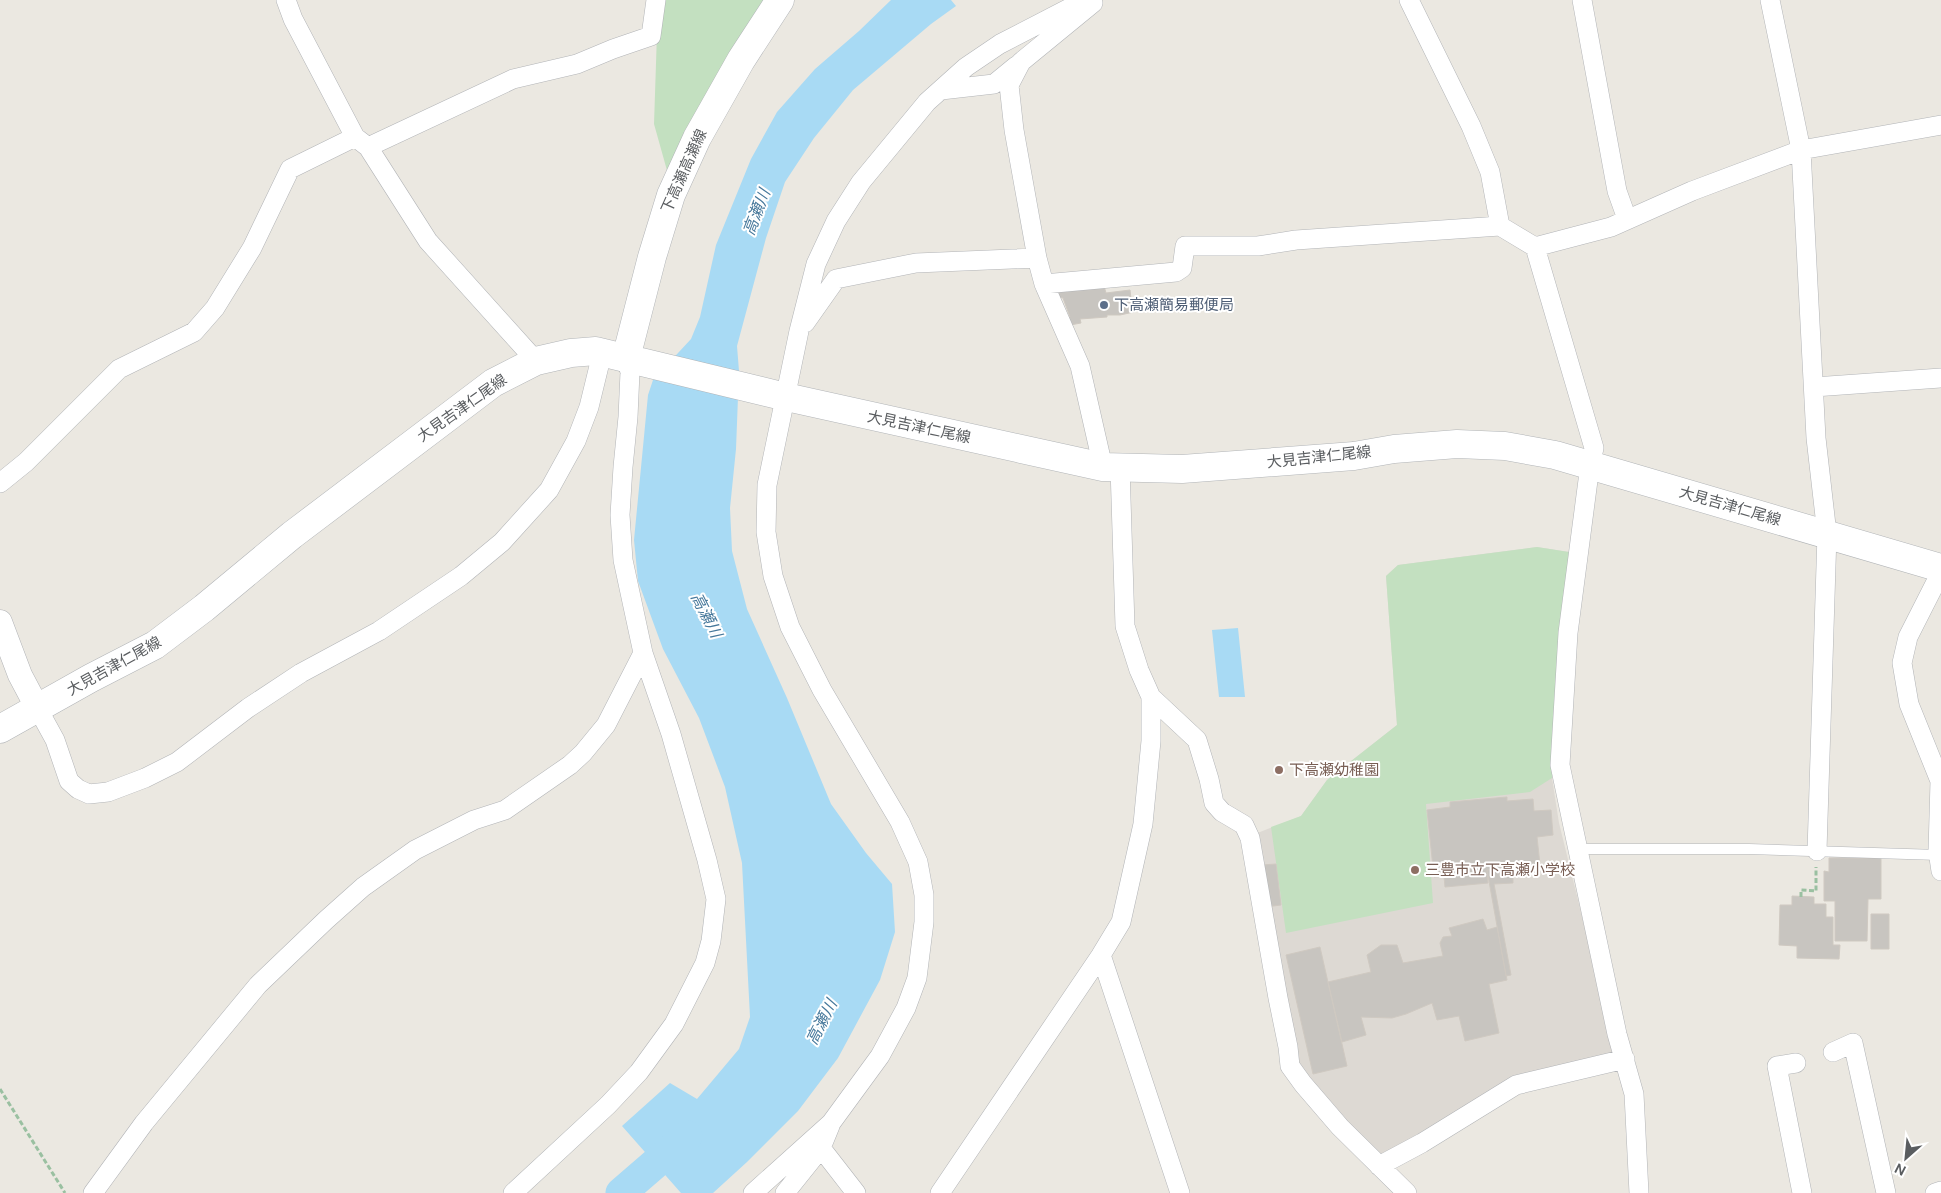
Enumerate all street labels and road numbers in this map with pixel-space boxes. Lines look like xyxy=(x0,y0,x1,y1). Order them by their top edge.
street label: 下高瀬高瀬線 xyxy=(657,126,711,216)
street label: 大見吉津仁尾線 xyxy=(413,370,511,446)
street label: 大見吉津仁尾線 xyxy=(866,406,972,448)
street label: 大見吉津仁尾線 xyxy=(1266,442,1372,472)
street label: 大見吉津仁尾線 xyxy=(1677,482,1783,530)
street label: 大見吉津仁尾線 xyxy=(63,632,165,700)

